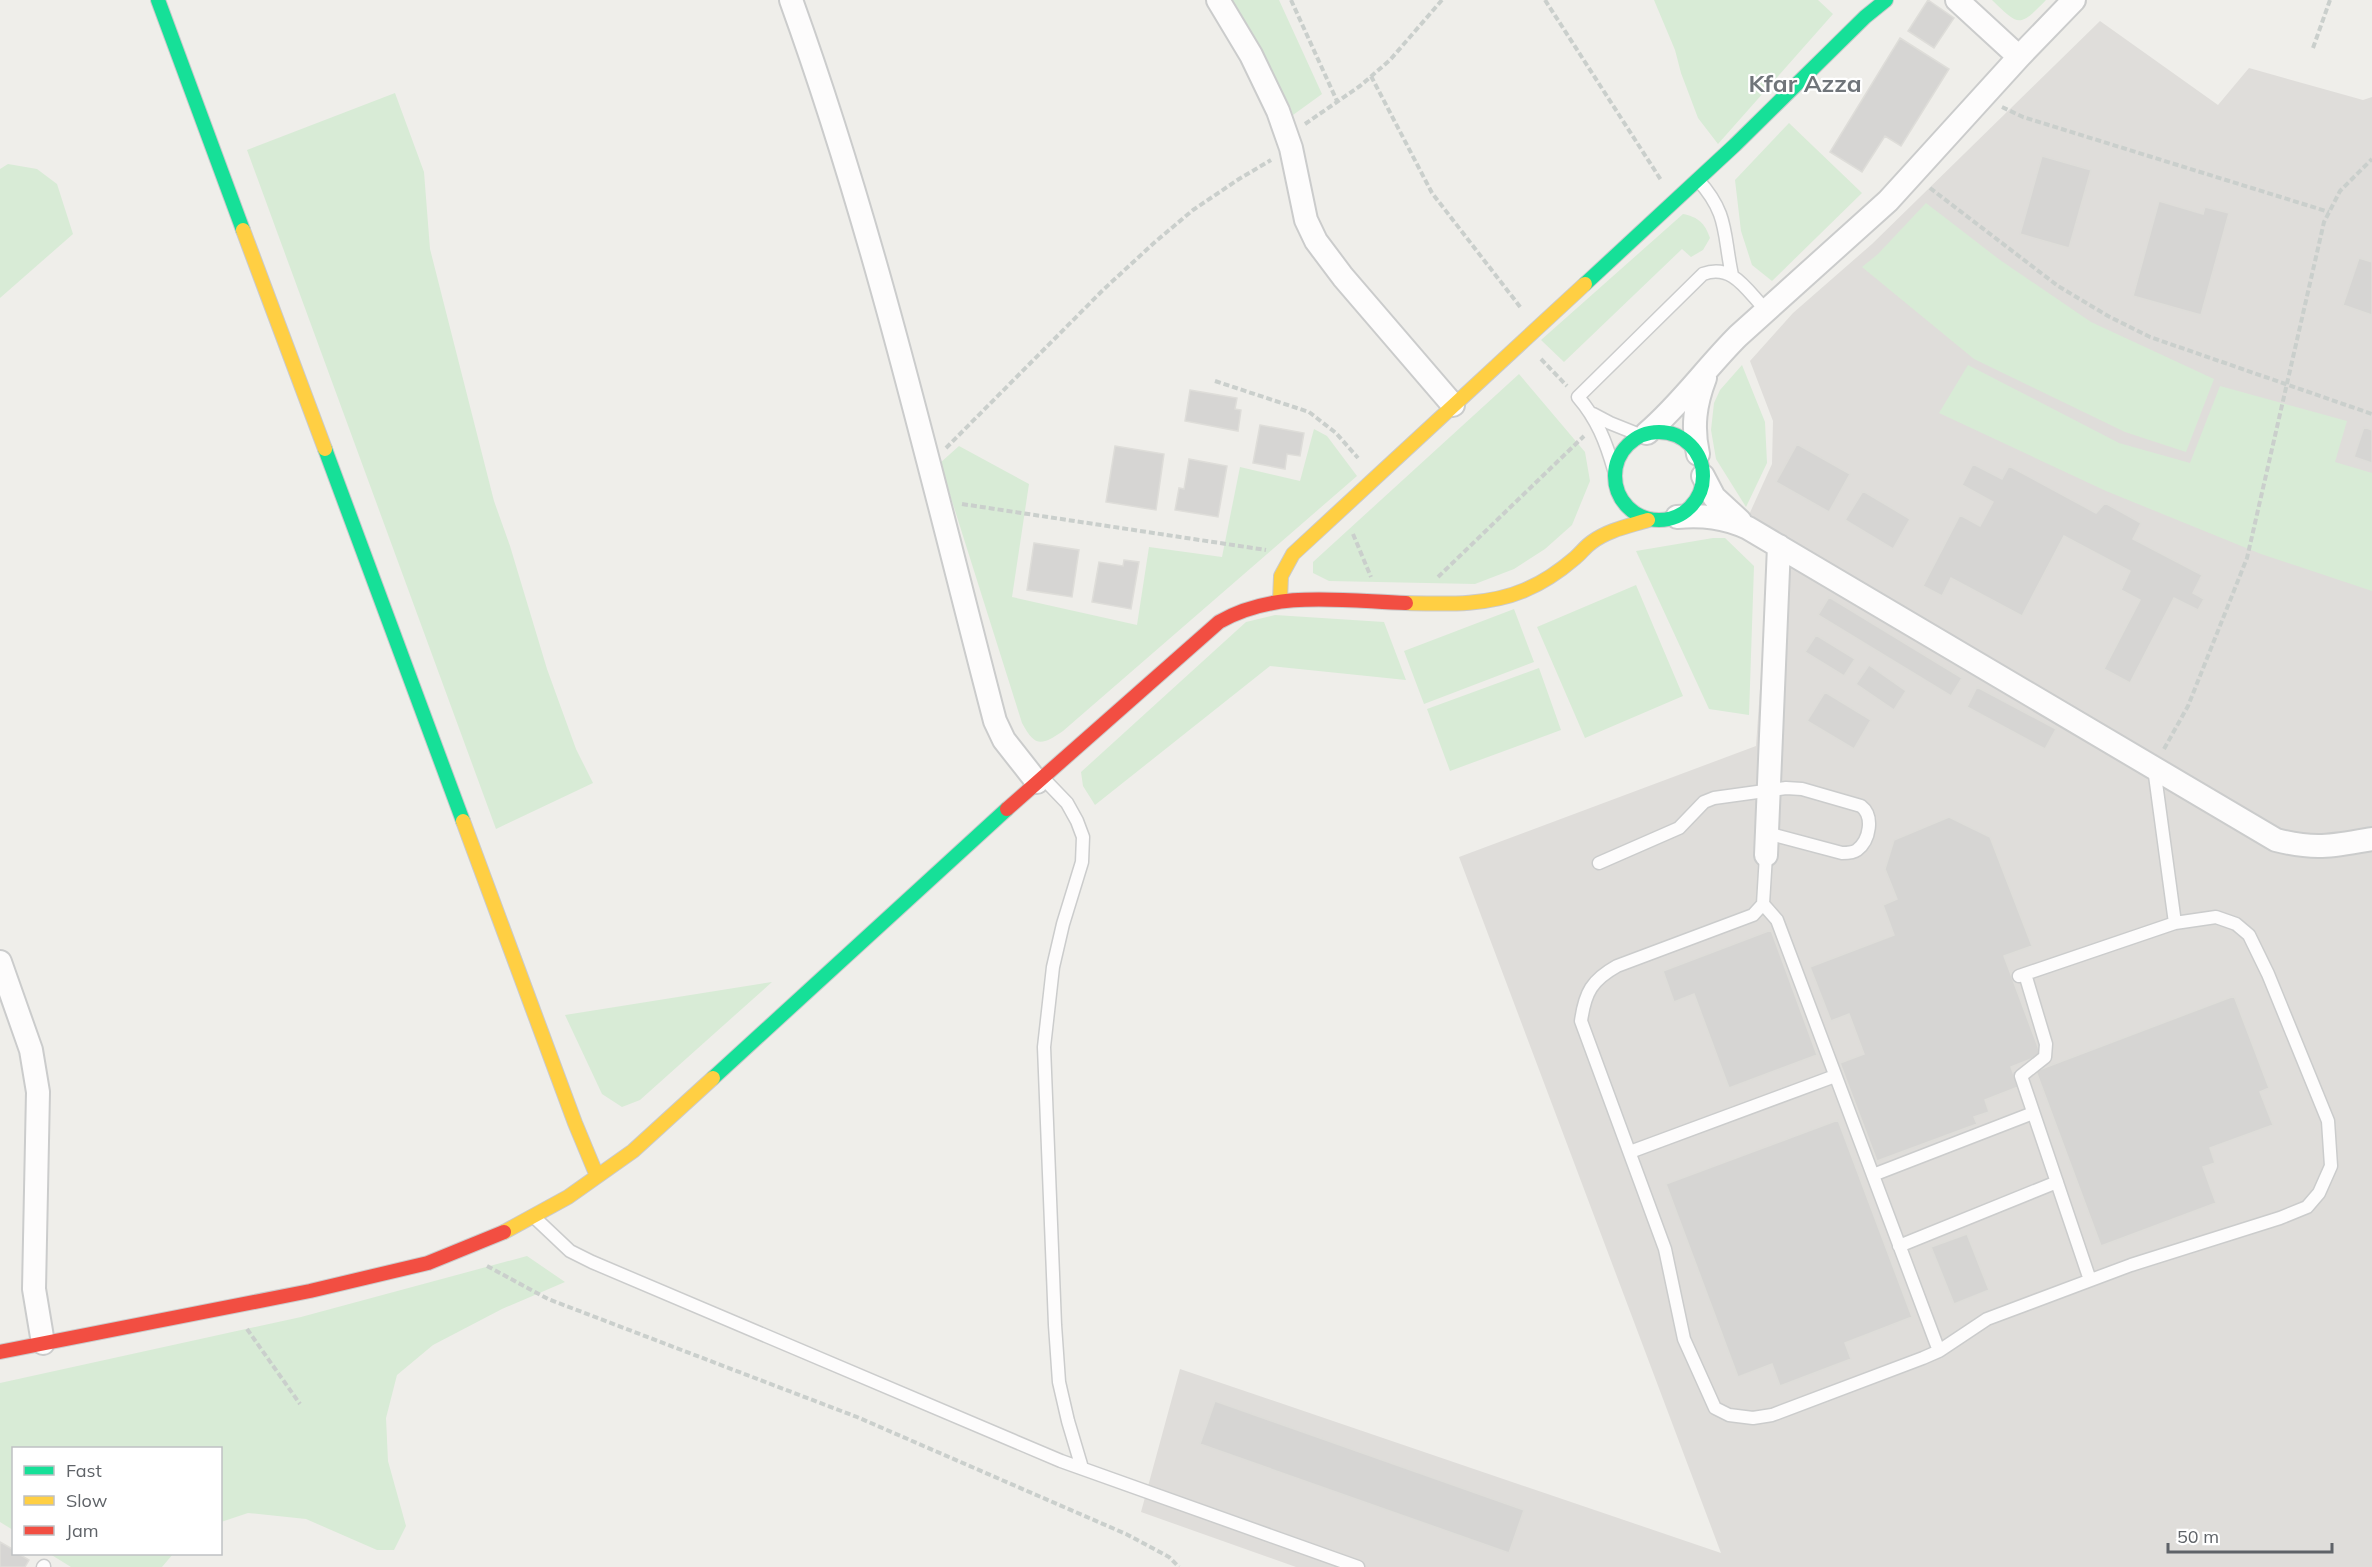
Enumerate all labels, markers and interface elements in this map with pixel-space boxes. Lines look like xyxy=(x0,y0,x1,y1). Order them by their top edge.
district label: Kfar Azza xyxy=(1748,68,1862,98)
legend xyxy=(12,1447,222,1555)
text: Fast xyxy=(66,1459,102,1482)
text: Slow xyxy=(66,1489,108,1512)
scale bar xyxy=(2168,1516,2332,1554)
text: Jam xyxy=(66,1519,99,1542)
text: 50 m xyxy=(2177,1525,2219,1548)

